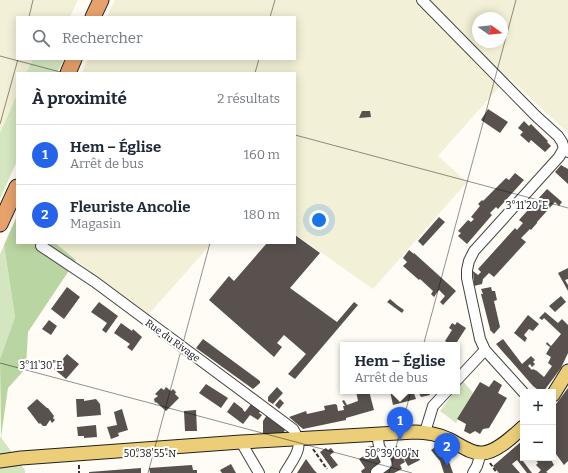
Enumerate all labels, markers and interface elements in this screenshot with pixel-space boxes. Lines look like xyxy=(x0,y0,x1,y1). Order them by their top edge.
north arrow xyxy=(472,12,508,48)
search box xyxy=(16,16,296,60)
icon: search xyxy=(30,27,52,49)
text: Rechercher xyxy=(62,29,143,47)
text: À proximité xyxy=(32,88,127,109)
text: 2 résultats xyxy=(217,91,280,106)
text: Hem – Église xyxy=(70,138,161,156)
text: 1 xyxy=(42,147,48,162)
text: 160 m xyxy=(244,147,280,162)
text: Arrêt de bus xyxy=(70,156,144,171)
text: Fleuriste Ancolie xyxy=(70,198,191,216)
text: 3°11'20"E xyxy=(506,200,548,212)
text: 2 xyxy=(41,207,49,222)
text: 180 m xyxy=(244,207,280,222)
your location xyxy=(309,210,329,230)
text: Magasin xyxy=(70,216,121,231)
street label: Rue du Rivage xyxy=(143,317,202,365)
popup xyxy=(340,342,460,394)
text: Hem – Église xyxy=(354,352,446,370)
text: 3°11'30"E xyxy=(20,360,62,372)
text: Arrêt de bus xyxy=(354,370,428,385)
map controls xyxy=(520,389,556,461)
button: + xyxy=(520,389,556,425)
pin: 1 xyxy=(387,407,413,440)
button: − xyxy=(520,425,556,461)
pin: 2 xyxy=(434,433,460,466)
text: 50°38'55"N xyxy=(124,448,176,460)
text: 50°39'00"N xyxy=(365,448,419,460)

